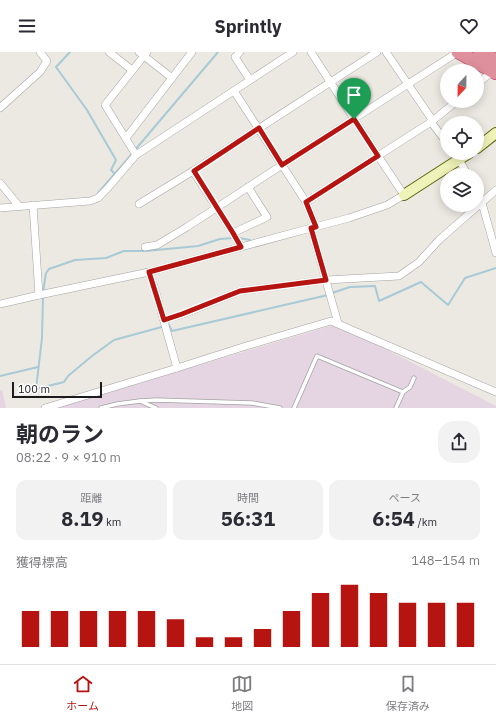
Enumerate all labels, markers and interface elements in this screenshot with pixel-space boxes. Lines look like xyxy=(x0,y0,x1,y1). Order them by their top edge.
icon: menu xyxy=(16,15,38,37)
text: Sprintly xyxy=(214,15,282,38)
icon: heart xyxy=(458,15,480,37)
north arrow xyxy=(440,64,484,108)
map controls xyxy=(440,64,484,212)
pin xyxy=(337,78,371,119)
icon: arrive xyxy=(343,84,365,106)
button: locate xyxy=(440,116,484,160)
button: layers xyxy=(440,168,484,212)
scale bar xyxy=(12,380,102,399)
text: 100 m xyxy=(18,382,50,396)
text: 朝のラン xyxy=(16,419,104,448)
button: share xyxy=(438,421,480,463)
text: 08:22 · 9 × 910 m xyxy=(16,449,121,466)
text: 距離 xyxy=(80,491,102,505)
text: 時間 xyxy=(237,491,259,505)
text: ペース xyxy=(388,491,421,505)
text: 8.19 xyxy=(61,505,103,532)
text: 56:31 xyxy=(221,505,275,532)
text: 6:54 xyxy=(372,505,415,532)
text: km xyxy=(103,515,121,529)
text: /km xyxy=(415,515,437,529)
text: 148–154 m xyxy=(411,552,480,569)
text: 獲得標高 xyxy=(16,554,68,571)
tab: ホーム xyxy=(66,673,99,713)
tab: 地図 xyxy=(231,673,253,713)
tab: 保存済み xyxy=(386,673,430,713)

